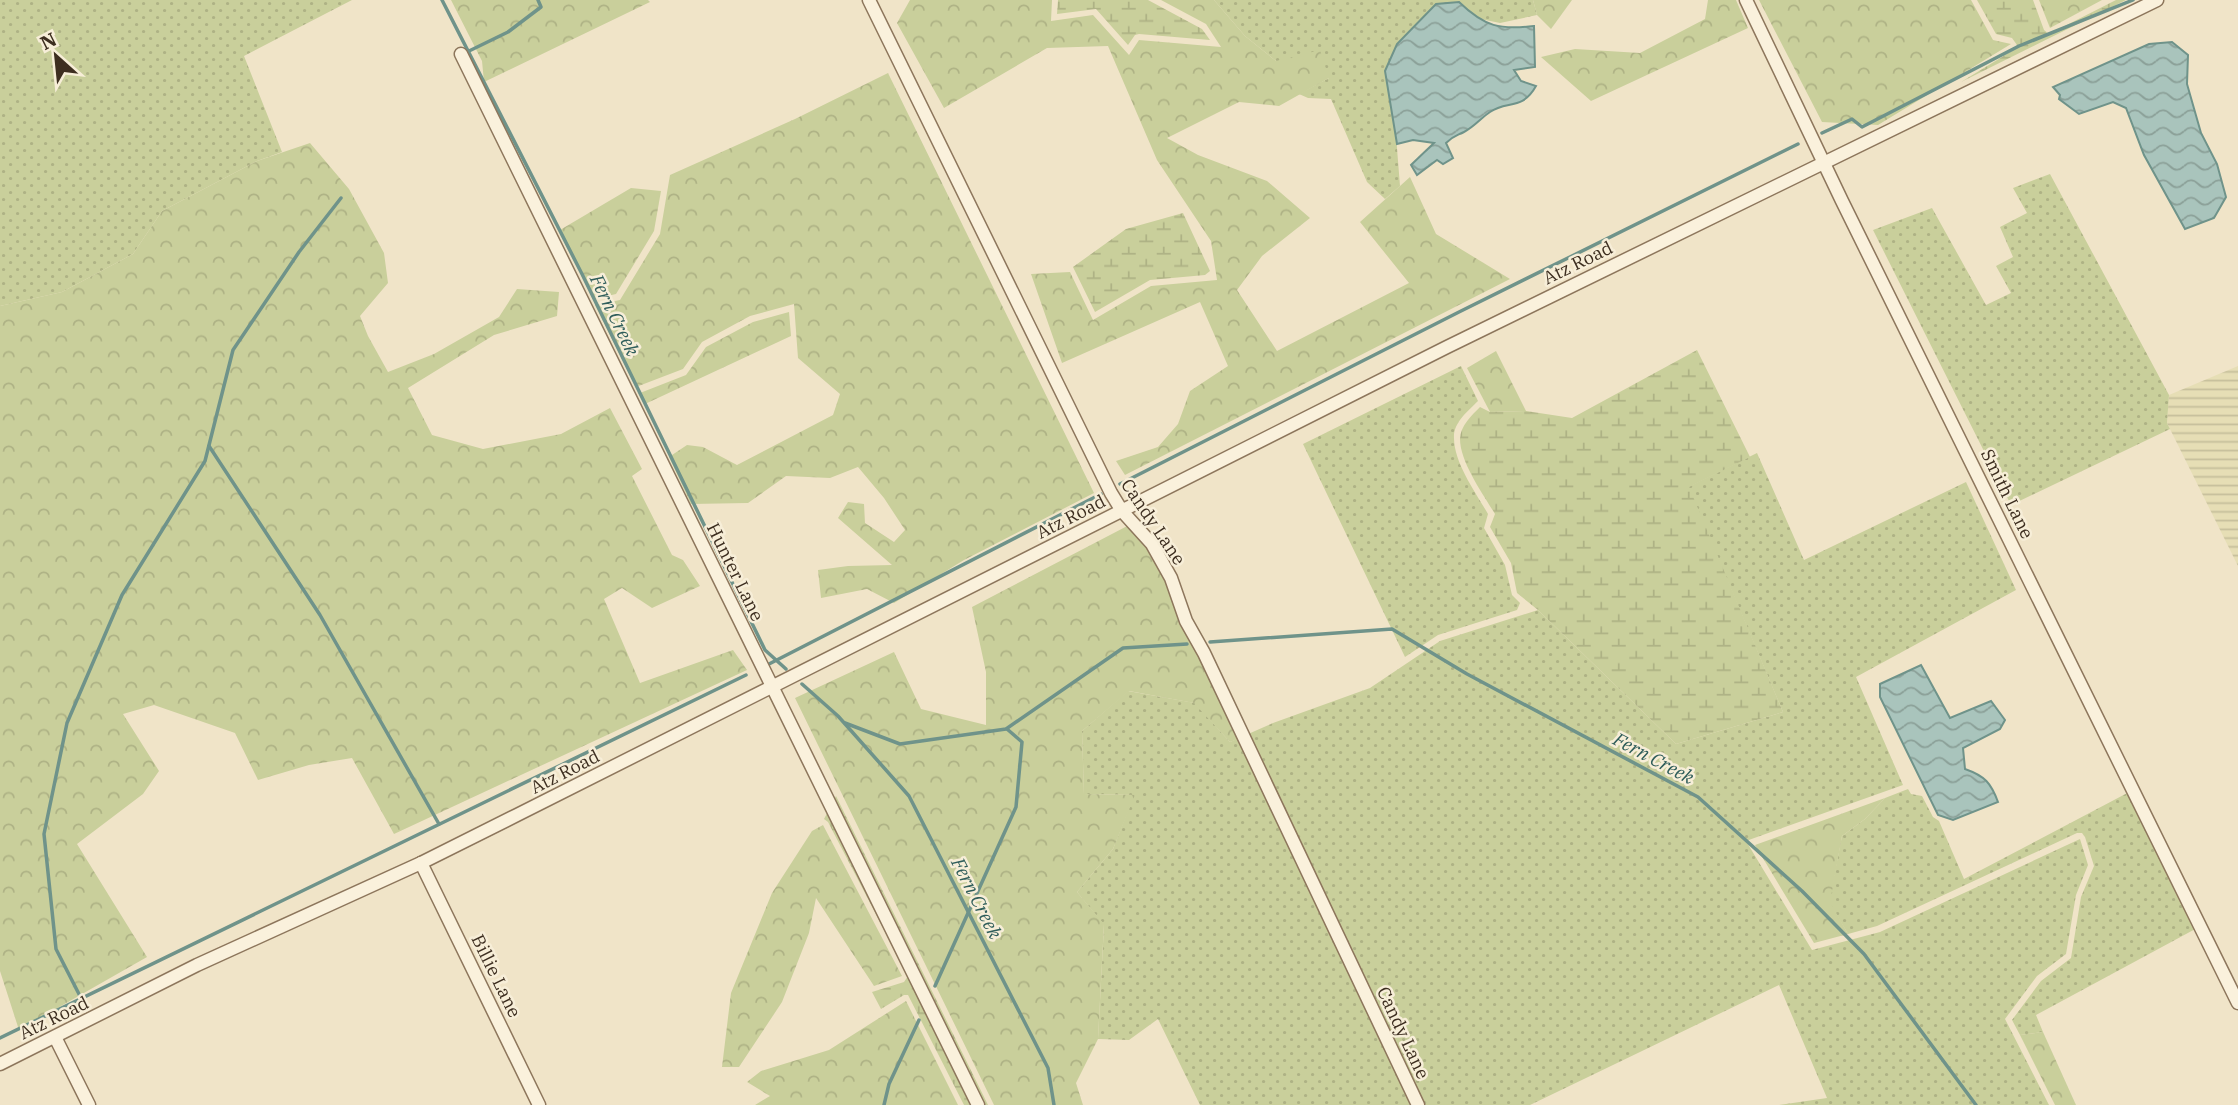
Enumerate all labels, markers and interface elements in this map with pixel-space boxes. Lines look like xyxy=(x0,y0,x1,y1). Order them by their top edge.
north arrow xyxy=(21,21,91,91)
text: N xyxy=(36,27,60,55)
street label: Atz Road xyxy=(1539,236,1616,289)
water label: Fern Creek xyxy=(584,269,645,361)
street label: Smith Lane xyxy=(1976,445,2039,542)
street label: Candy Lane xyxy=(1116,474,1191,569)
street label: Atz Road xyxy=(1032,489,1109,544)
street label: Hunter Lane xyxy=(702,519,769,625)
water label: Fern Creek xyxy=(1609,726,1699,790)
street label: Atz Road xyxy=(526,744,603,799)
water label: Fern Creek xyxy=(946,852,1008,943)
street label: Billie Lane xyxy=(466,930,526,1021)
street label: Candy Lane xyxy=(1372,983,1435,1083)
street label: Atz Road xyxy=(15,991,92,1044)

